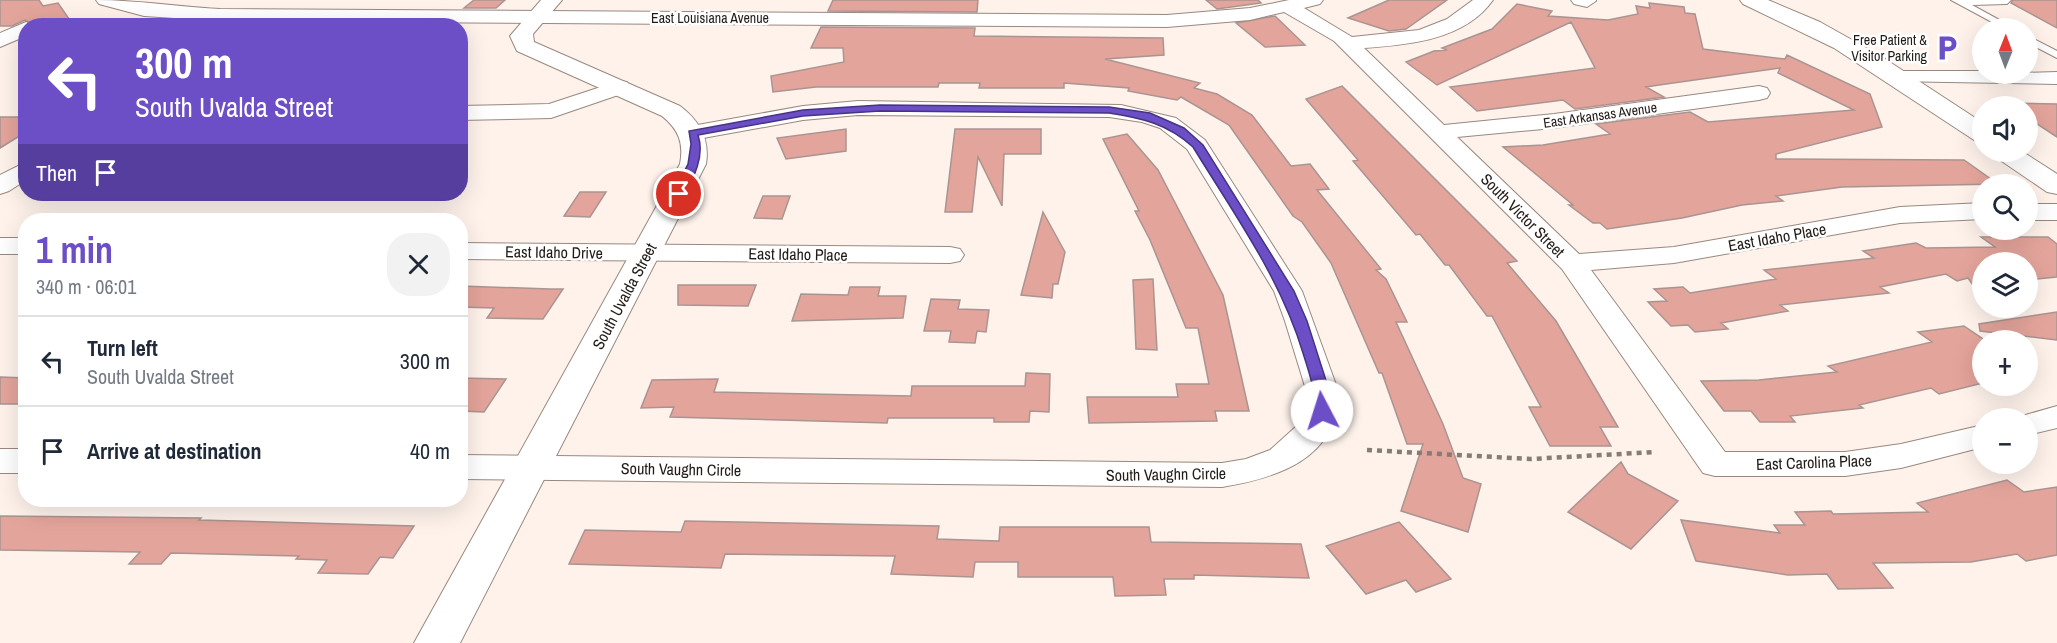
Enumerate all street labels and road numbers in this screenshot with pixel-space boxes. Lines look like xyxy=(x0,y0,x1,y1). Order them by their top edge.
street label: East Louisiana Avenue xyxy=(651,9,769,27)
street label: East Arkansas Avenue xyxy=(1542,98,1658,132)
street label: South Victor Street xyxy=(1476,168,1570,262)
street label: East Idaho Place xyxy=(1726,218,1828,256)
street label: South Uvalda Street xyxy=(587,239,661,353)
street label: East Idaho Drive xyxy=(505,240,603,264)
street label: East Idaho Place xyxy=(748,242,848,266)
street label: East Carolina Place xyxy=(1756,449,1872,475)
street label: South Vaughn Circle xyxy=(621,457,741,481)
street label: South Vaughn Circle xyxy=(1106,462,1226,486)

